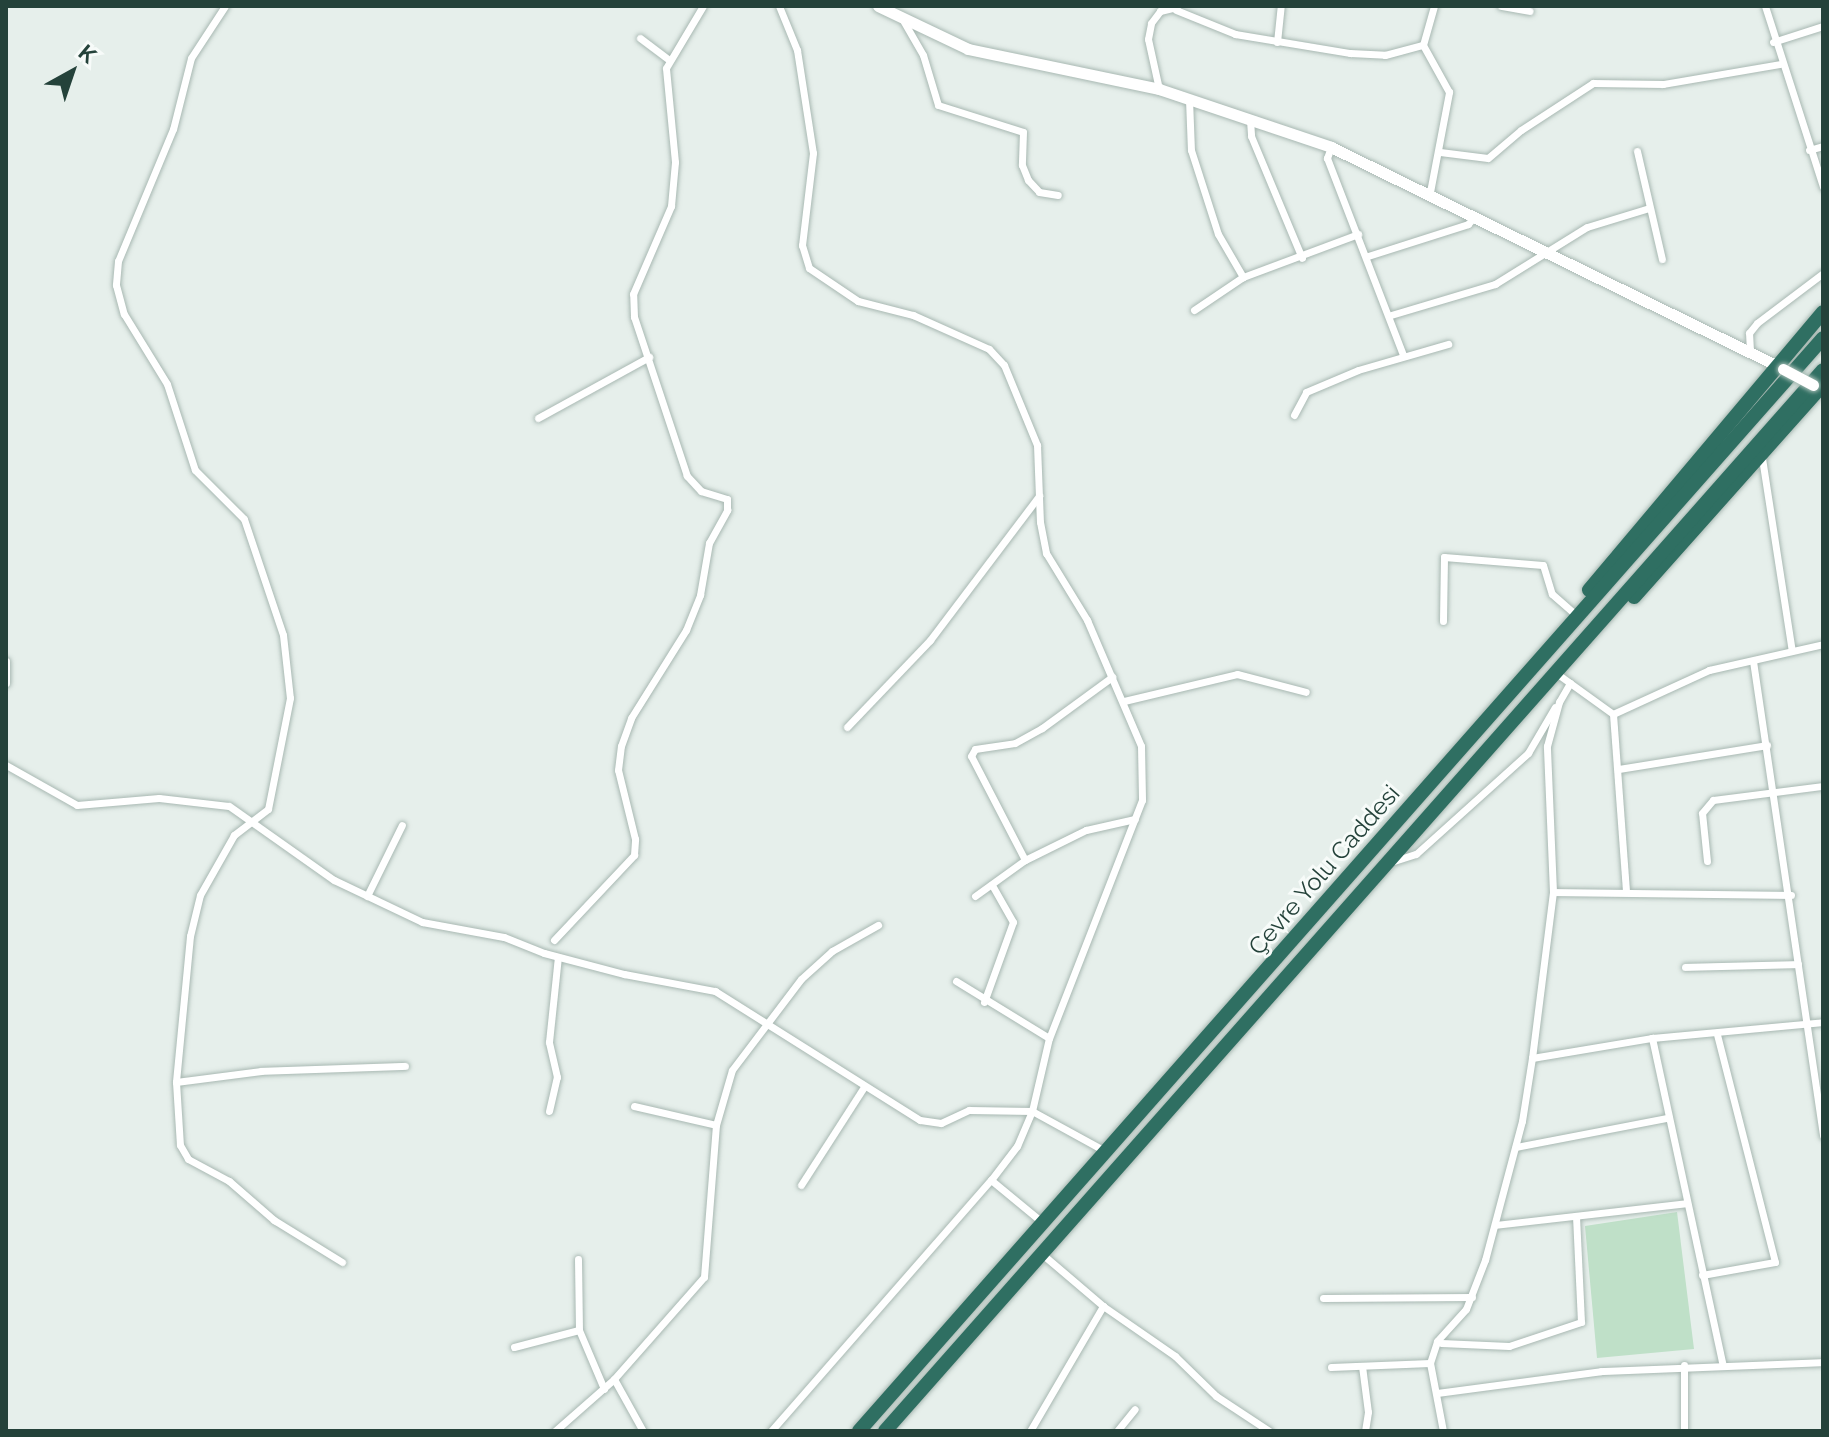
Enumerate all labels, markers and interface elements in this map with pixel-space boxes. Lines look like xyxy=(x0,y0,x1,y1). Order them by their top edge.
north arrow xyxy=(32,32,112,112)
text: K xyxy=(73,39,101,68)
street label: Çevre Yolu Caddesi xyxy=(1242,779,1406,961)

